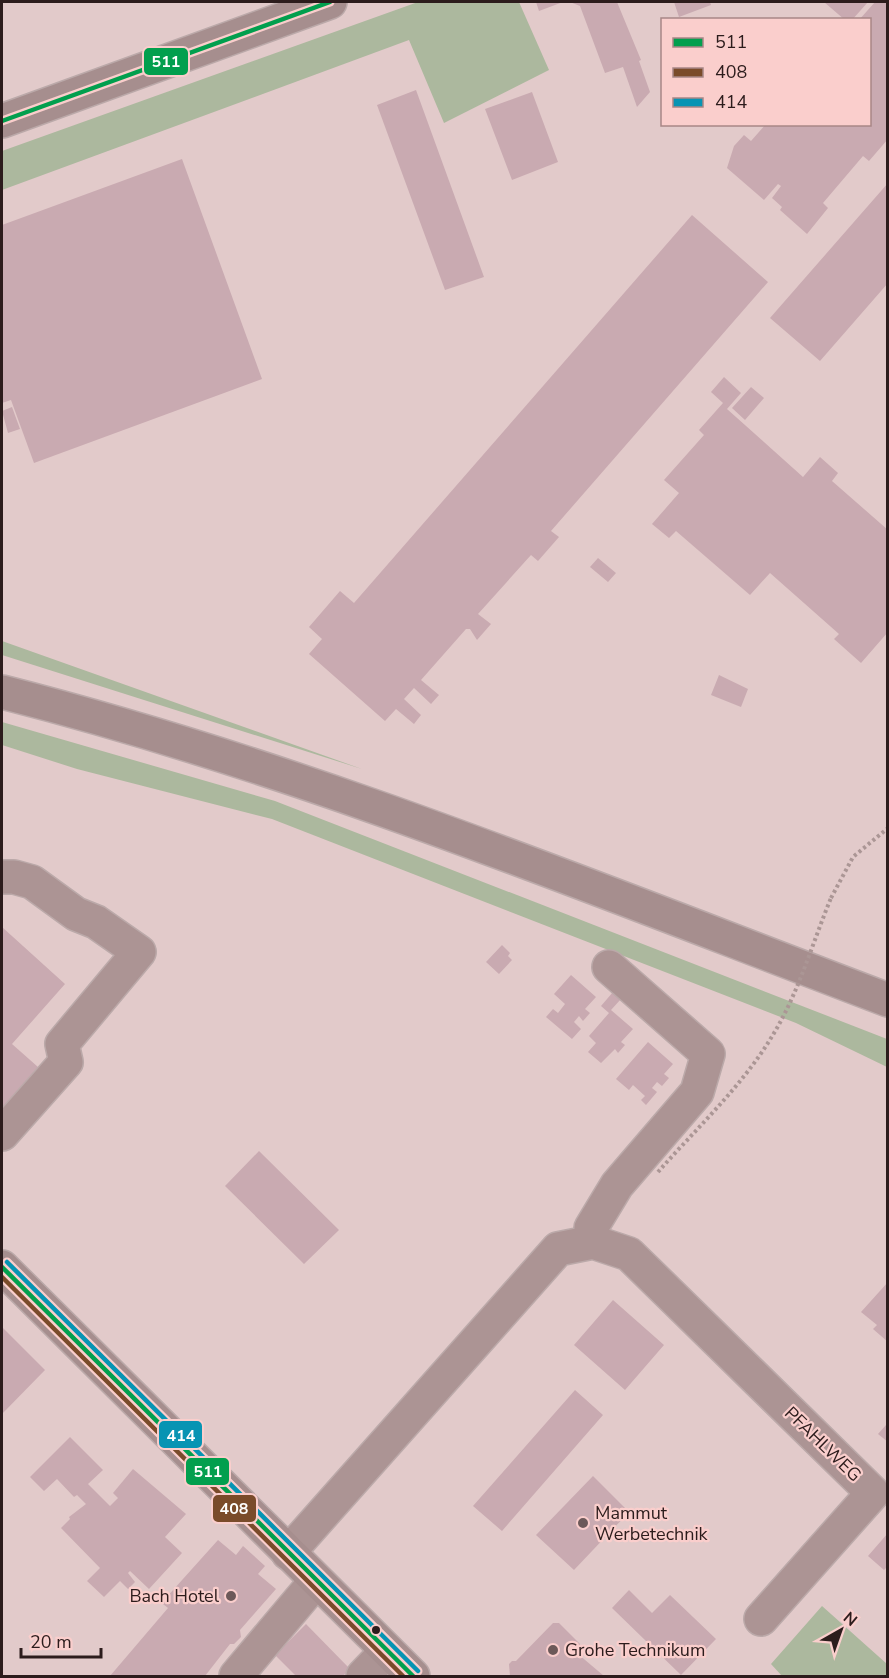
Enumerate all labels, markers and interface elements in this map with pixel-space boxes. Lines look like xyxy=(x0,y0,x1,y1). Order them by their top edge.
legend xyxy=(661,18,871,126)
text: 511 xyxy=(715,30,747,54)
line badge: 511 xyxy=(143,47,189,76)
text: 511 xyxy=(152,51,180,73)
text: 408 xyxy=(715,60,747,84)
text: 414 xyxy=(715,90,748,114)
street label: PFAHLWEG xyxy=(779,1401,867,1487)
line badge: 414 xyxy=(158,1420,203,1449)
text: 414 xyxy=(167,1425,196,1447)
line badge: 511 xyxy=(185,1457,230,1486)
text: 511 xyxy=(194,1461,222,1483)
line badge: 408 xyxy=(212,1494,257,1523)
text: 408 xyxy=(220,1498,248,1520)
place label: Mammut Werbetechnik xyxy=(595,1501,709,1546)
marker: Mammut Werbetechnik xyxy=(576,1516,590,1530)
place label: Bach Hotel xyxy=(129,1584,220,1608)
marker: Bach Hotel xyxy=(224,1589,238,1603)
north arrow xyxy=(811,1600,871,1660)
text: N xyxy=(838,1607,862,1632)
scale bar xyxy=(21,1621,100,1659)
unlabelled marker xyxy=(370,1624,382,1636)
text: 20 m xyxy=(30,1630,72,1654)
place label: Grohe Technikum xyxy=(565,1638,705,1662)
marker: Grohe Technikum xyxy=(546,1643,560,1657)

